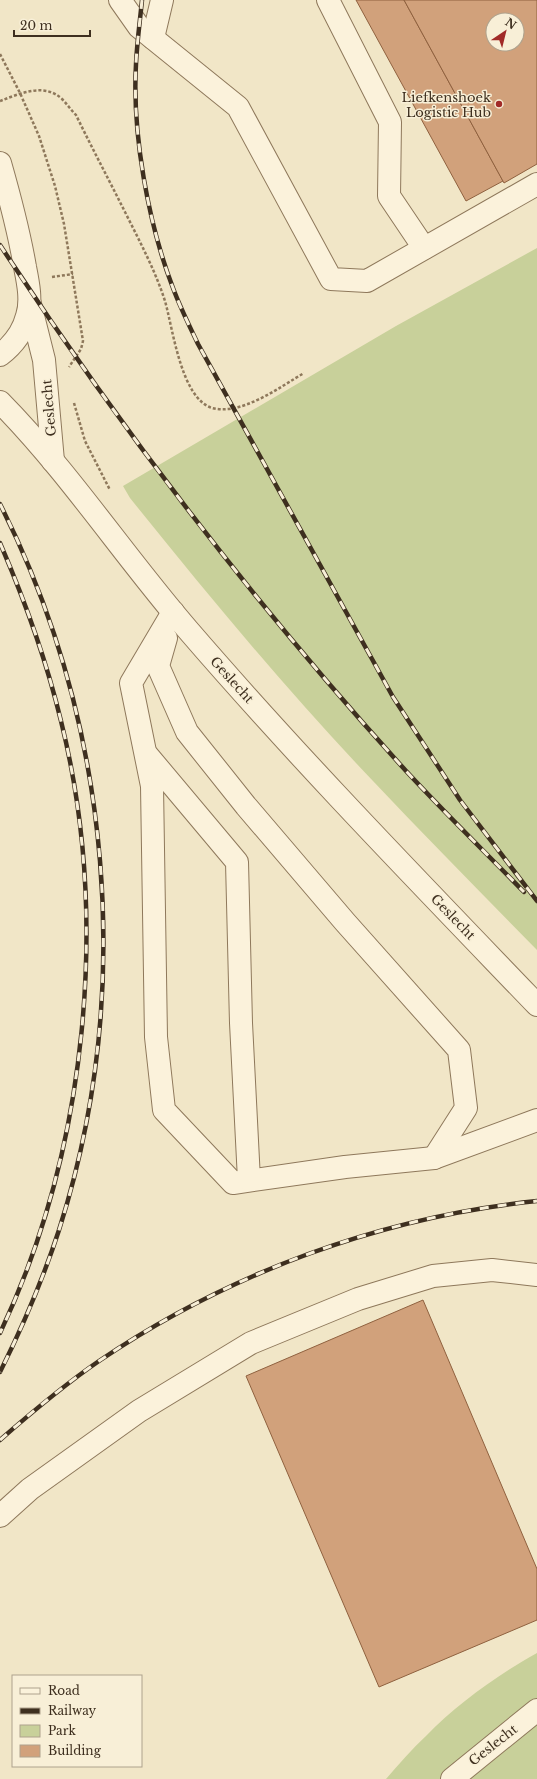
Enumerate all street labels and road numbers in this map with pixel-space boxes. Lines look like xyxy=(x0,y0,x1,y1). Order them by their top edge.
street label: Geslecht xyxy=(38,379,60,437)
street label: Geslecht xyxy=(207,653,257,707)
street label: Geslecht xyxy=(427,891,479,944)
street label: Geslecht xyxy=(465,1721,521,1769)

